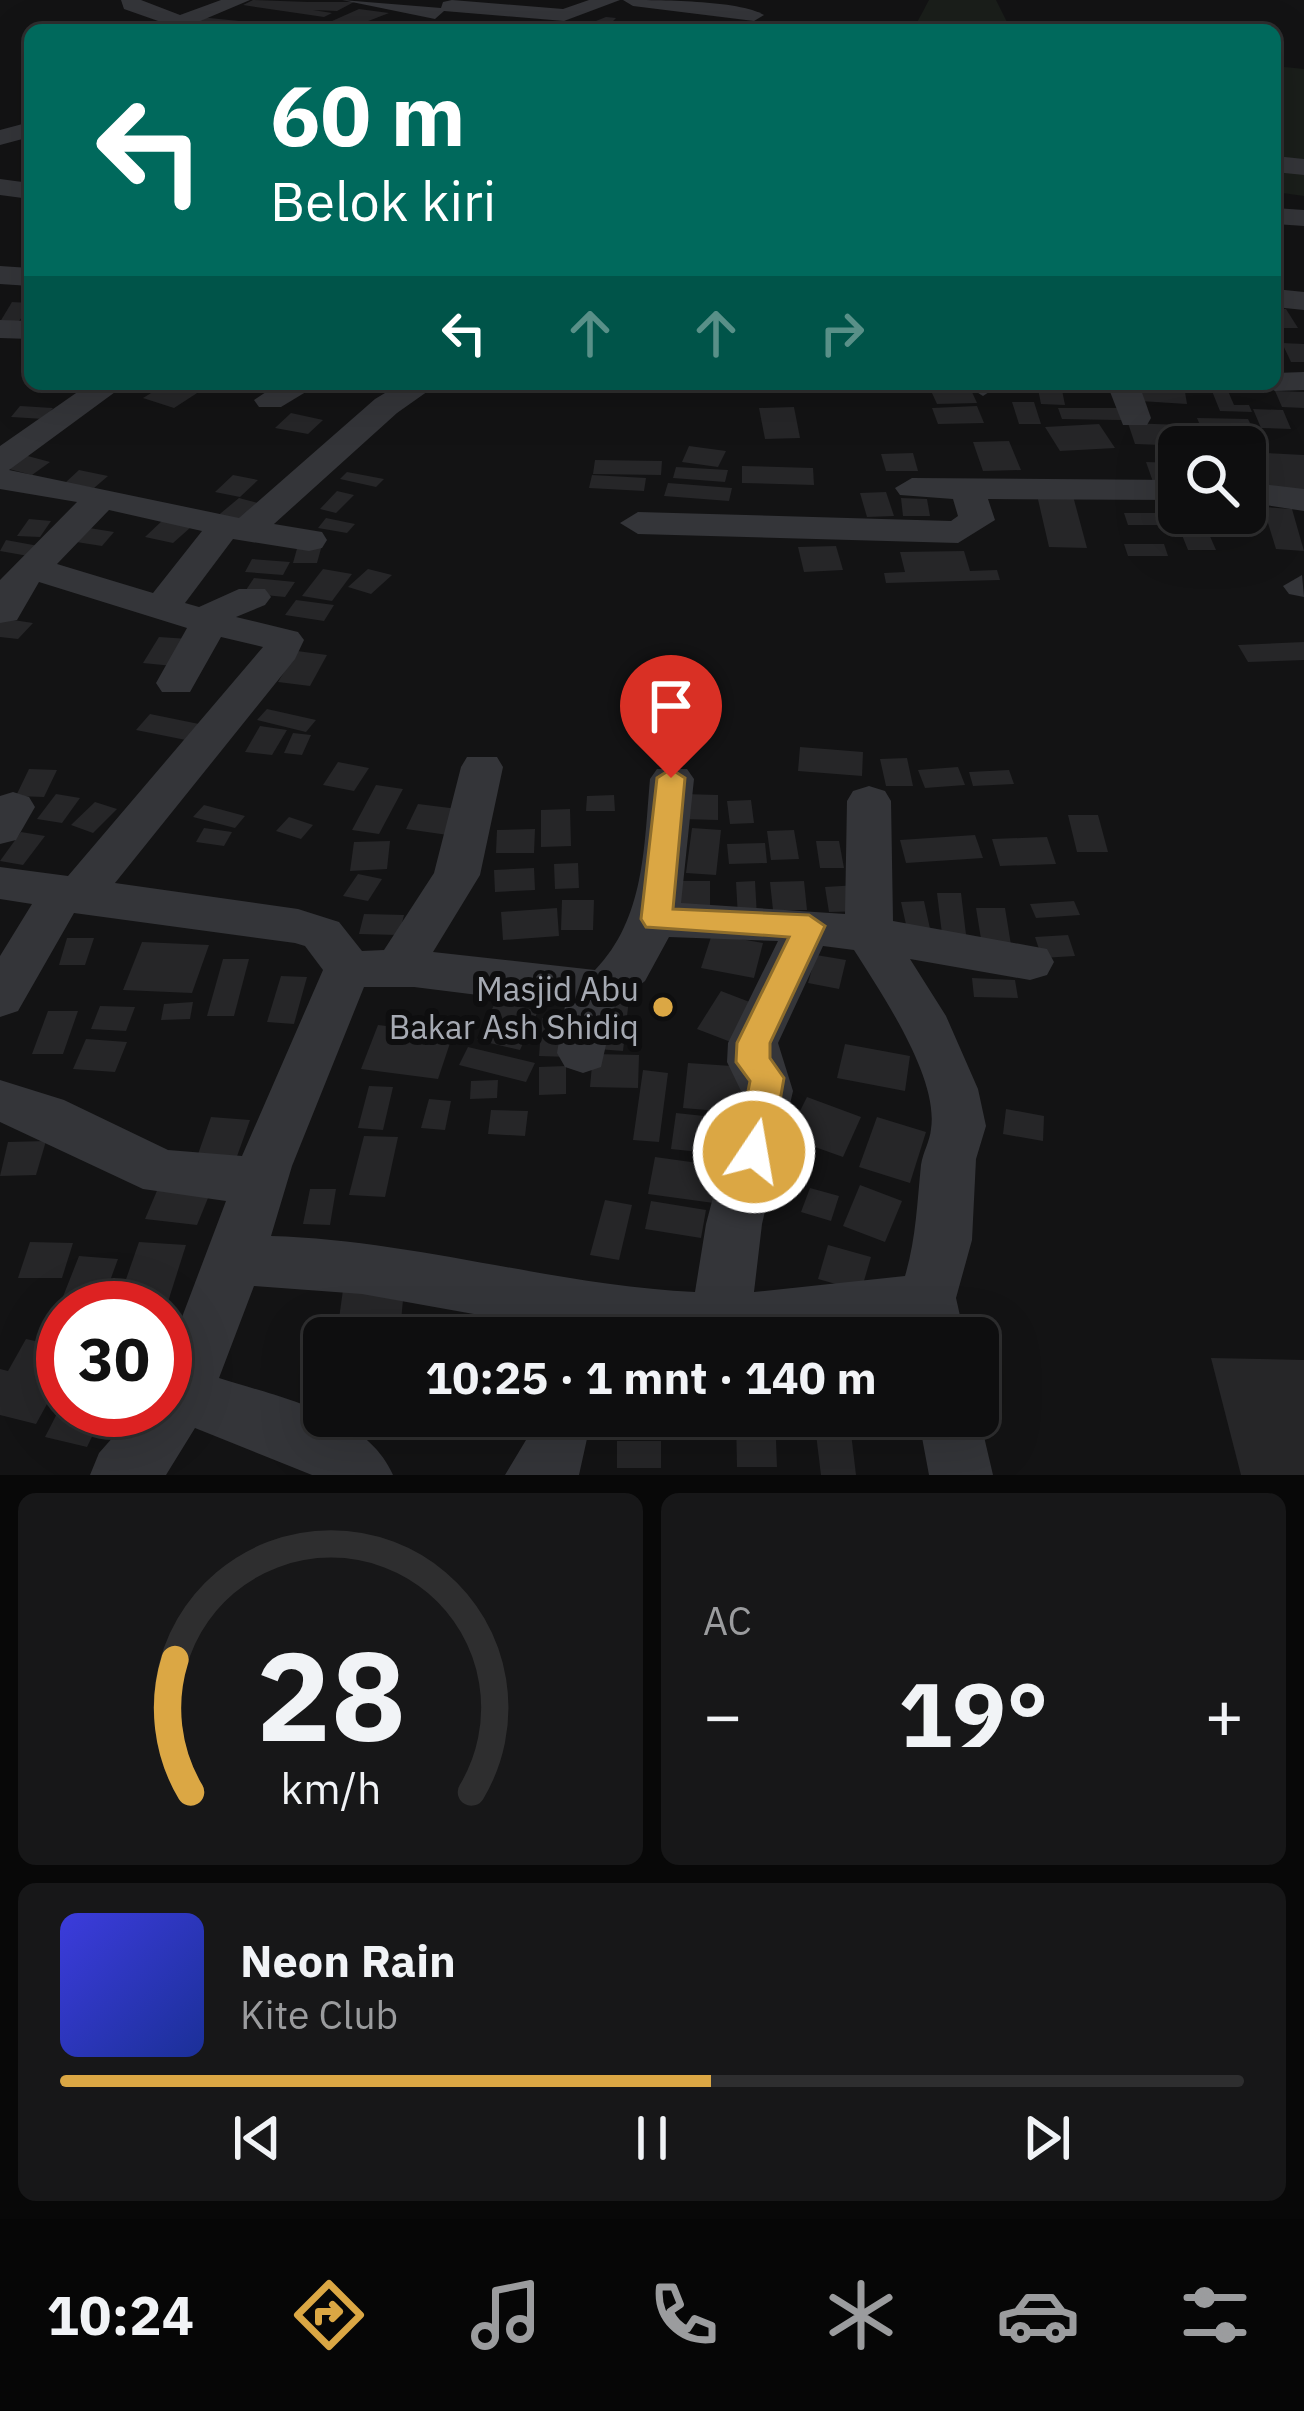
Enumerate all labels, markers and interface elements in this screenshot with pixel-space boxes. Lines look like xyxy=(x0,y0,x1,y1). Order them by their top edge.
text: 60 m xyxy=(270,60,466,169)
icon: left xyxy=(72,72,228,228)
text: Belok kiri xyxy=(270,166,496,236)
icon: left xyxy=(431,300,497,366)
icon: ahead xyxy=(557,300,623,366)
icon: ahead xyxy=(683,300,749,366)
icon: right xyxy=(809,300,875,366)
map controls xyxy=(1158,426,1266,534)
button: search xyxy=(1158,426,1266,534)
pin xyxy=(620,655,722,778)
icon: arrive xyxy=(638,673,704,739)
place label: Masjid Abu Bakar Ash Shidiq xyxy=(389,967,639,1048)
marker: Masjid Abu Bakar Ash Shidiq xyxy=(650,994,676,1020)
position arrow xyxy=(691,1089,817,1215)
speed limit sign: 30 xyxy=(36,1281,192,1437)
text: 10:25 · 1 mnt · 140 m xyxy=(425,1348,877,1406)
text: AC xyxy=(703,1595,752,1646)
text: 28 xyxy=(256,1613,405,1775)
text: 19° xyxy=(898,1655,1049,1772)
text: − xyxy=(703,1671,743,1757)
text: + xyxy=(1204,1671,1244,1757)
text: km/h xyxy=(280,1760,381,1816)
text: Neon Rain xyxy=(240,1931,456,1989)
text: Kite Club xyxy=(240,1989,398,2040)
icon: previous xyxy=(224,2105,290,2171)
icon: pause xyxy=(619,2105,685,2171)
icon: next xyxy=(1014,2105,1080,2171)
icon: directions xyxy=(287,2273,371,2357)
icon: music xyxy=(464,2273,548,2357)
icon: phone xyxy=(642,2273,726,2357)
icon: climate xyxy=(819,2273,903,2357)
icon: car xyxy=(996,2273,1080,2357)
icon: filters xyxy=(1173,2273,1257,2357)
text: 10:24 xyxy=(47,2280,194,2350)

